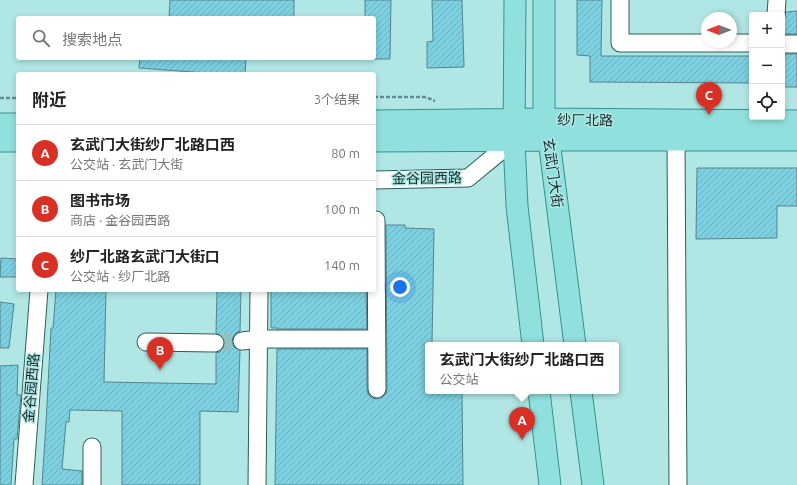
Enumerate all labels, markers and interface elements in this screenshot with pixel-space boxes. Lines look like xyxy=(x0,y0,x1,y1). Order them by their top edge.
north arrow xyxy=(701,12,737,48)
map controls xyxy=(749,12,785,120)
button: + xyxy=(749,12,785,48)
search box xyxy=(16,16,376,60)
icon: search xyxy=(30,27,52,49)
text: 搜索地点 xyxy=(62,31,122,48)
button: − xyxy=(749,48,785,84)
pin: C xyxy=(696,82,722,115)
button: locate xyxy=(749,84,785,120)
text: 附近 xyxy=(32,90,66,109)
text: 3个结果 xyxy=(314,92,360,106)
street label: 纱厂北路 xyxy=(557,112,613,128)
text: 玄武门大街纱厂北路口西 xyxy=(70,136,235,153)
street label: 玄武门大街 xyxy=(540,137,566,209)
text: A xyxy=(40,146,50,160)
text: 80 m xyxy=(331,146,360,160)
text: 公交站 · 玄武门大街 xyxy=(70,157,183,171)
street label: 金谷园西路 xyxy=(392,169,462,187)
text: 图书市场 xyxy=(70,192,130,209)
text: B xyxy=(41,202,49,216)
text: 100 m xyxy=(324,202,360,216)
text: 商店 · 金谷园西路 xyxy=(70,213,170,227)
text: 纱厂北路玄武门大街口 xyxy=(70,248,220,265)
text: C xyxy=(41,258,49,272)
text: 140 m xyxy=(324,258,360,272)
text: 公交站 · 纱厂北路 xyxy=(70,269,170,283)
your location xyxy=(390,277,410,297)
pin: B xyxy=(147,337,173,370)
popup xyxy=(425,342,619,394)
text: 玄武门大街纱厂北路口西 xyxy=(439,351,605,368)
street label: 金谷园西路 xyxy=(20,352,42,424)
text: 公交站 xyxy=(439,372,479,386)
pin: A xyxy=(509,407,535,440)

